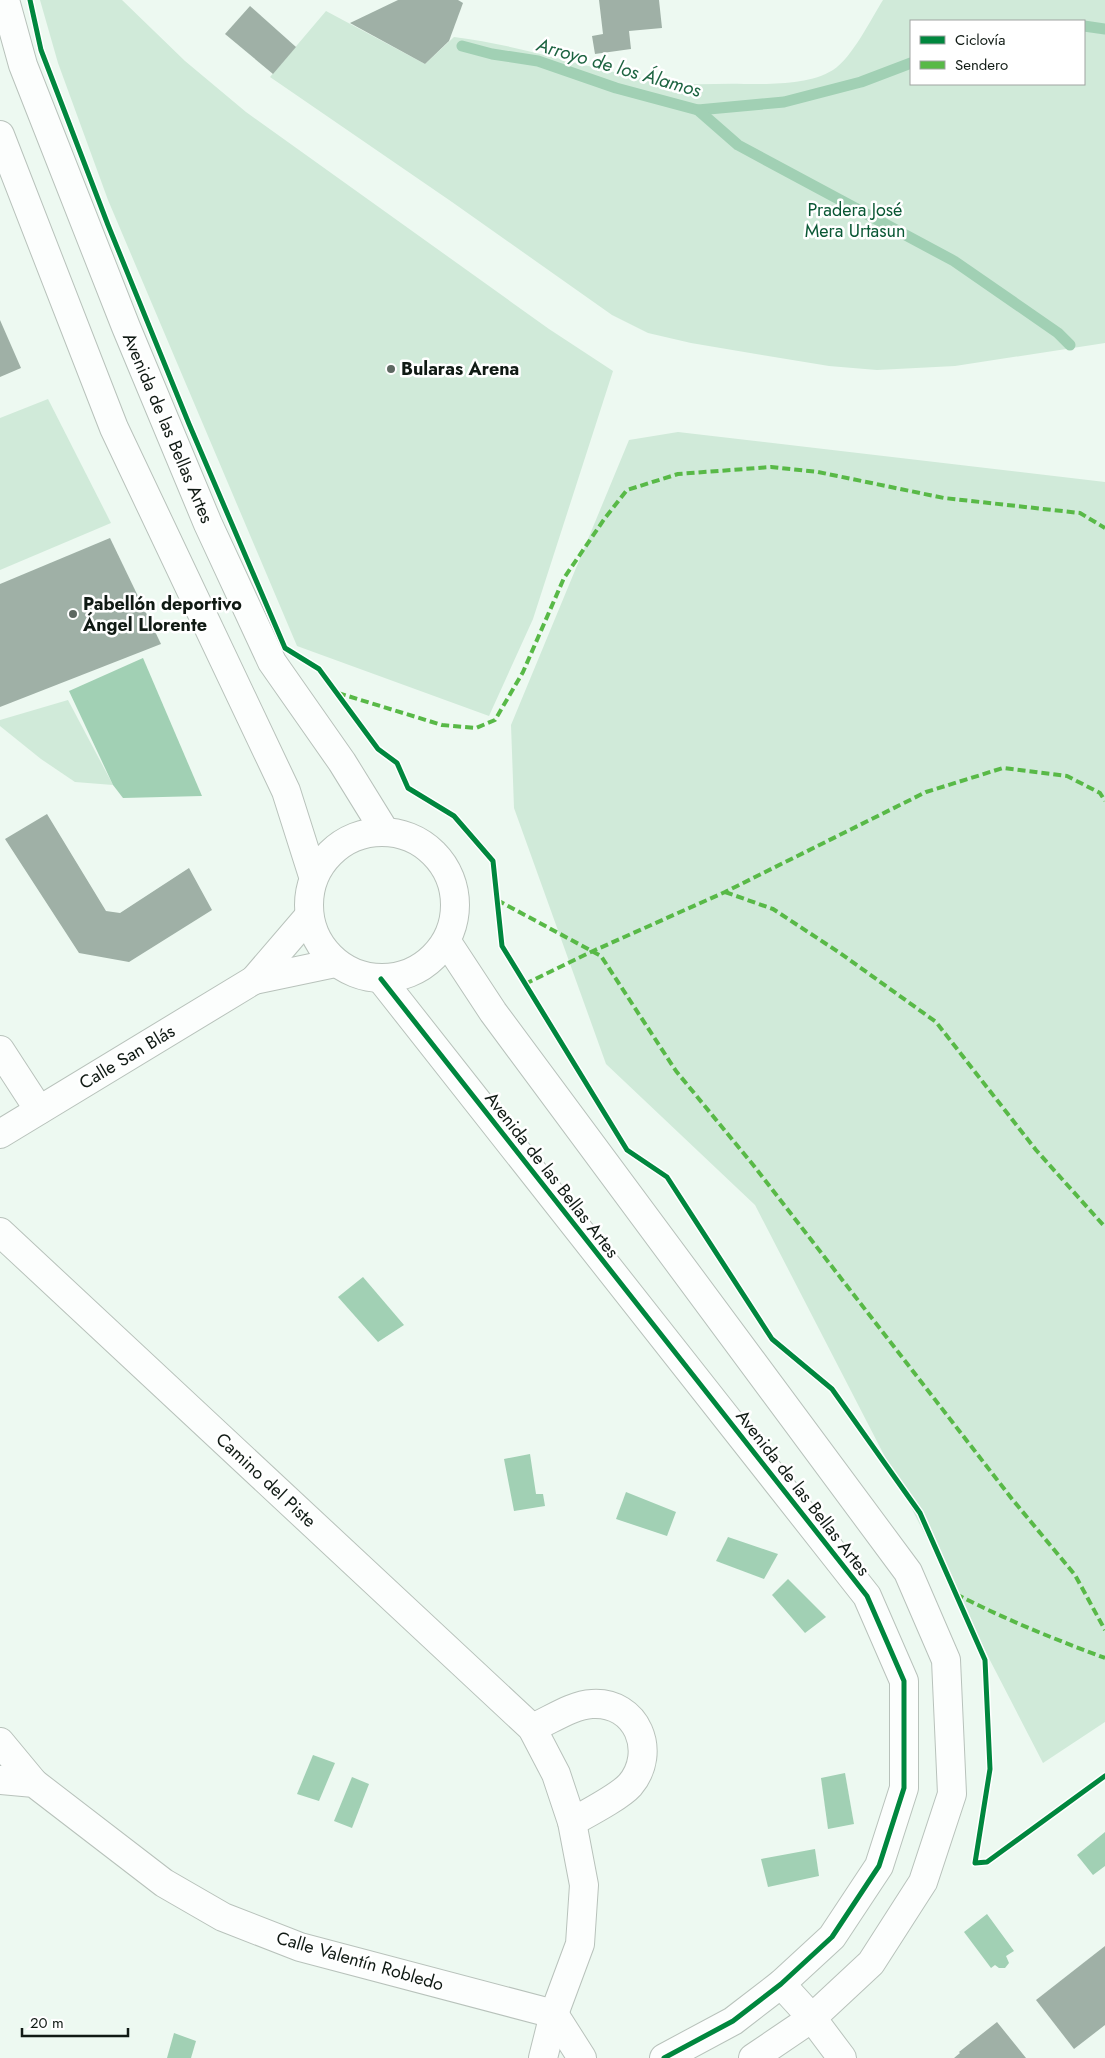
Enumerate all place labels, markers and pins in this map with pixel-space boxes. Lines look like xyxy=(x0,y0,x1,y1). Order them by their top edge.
place label: Bularas Arena xyxy=(401,356,519,382)
marker: Bularas Arena xyxy=(385,363,397,375)
place label: Pabellón deportivo Ángel Llorente xyxy=(82,591,242,638)
marker: Pabellón deportivo Ángel Llorente xyxy=(67,608,79,620)

